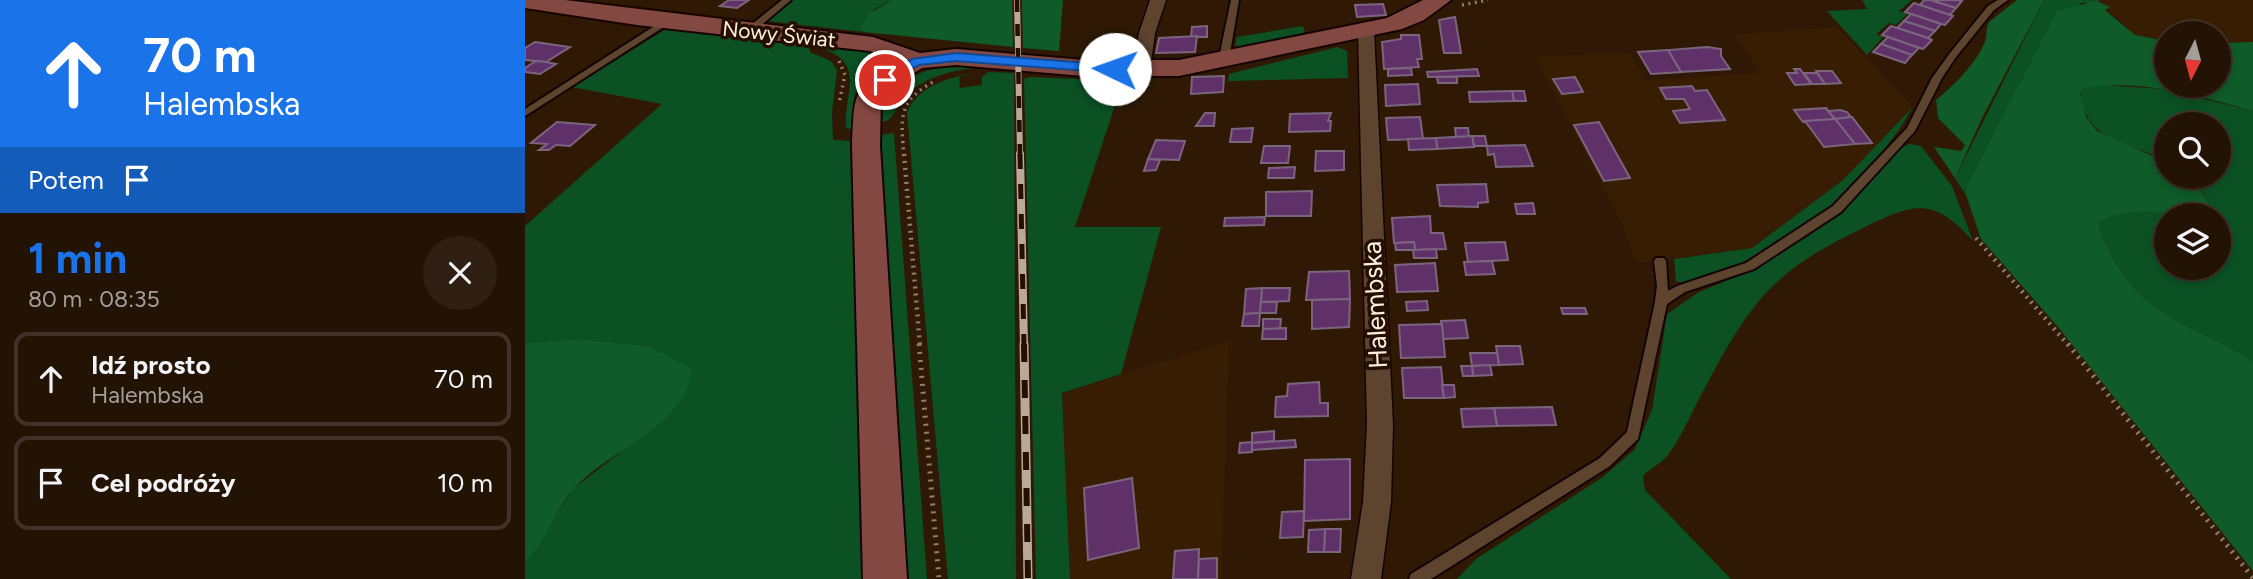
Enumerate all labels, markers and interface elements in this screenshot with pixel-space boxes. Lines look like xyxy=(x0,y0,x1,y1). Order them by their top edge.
street label: Nowy Świat xyxy=(721,16,837,52)
north arrow xyxy=(2154,21,2231,98)
map controls xyxy=(2154,21,2231,280)
text: 70 m xyxy=(143,25,256,84)
icon: ahead xyxy=(28,28,119,119)
position arrow xyxy=(1078,32,1152,106)
pin xyxy=(855,50,915,110)
icon: arrive xyxy=(866,61,904,99)
text: Halembska xyxy=(143,85,300,123)
button: search xyxy=(2154,112,2231,189)
icon: arrive xyxy=(118,161,156,199)
text: Potem xyxy=(28,164,104,196)
button: layers xyxy=(2154,203,2231,280)
text: 1 min xyxy=(28,233,127,284)
button: close xyxy=(423,236,497,310)
street label: Halembska xyxy=(1356,240,1394,370)
text: 80 m · 08:35 xyxy=(28,285,160,313)
text: Idź prosto xyxy=(91,349,211,381)
icon: ahead xyxy=(32,360,70,398)
text: 70 m xyxy=(434,363,493,395)
text: Halembska xyxy=(91,381,204,409)
icon: arrive xyxy=(32,464,70,502)
text: Cel podróży xyxy=(91,467,235,499)
text: 10 m xyxy=(437,467,493,499)

